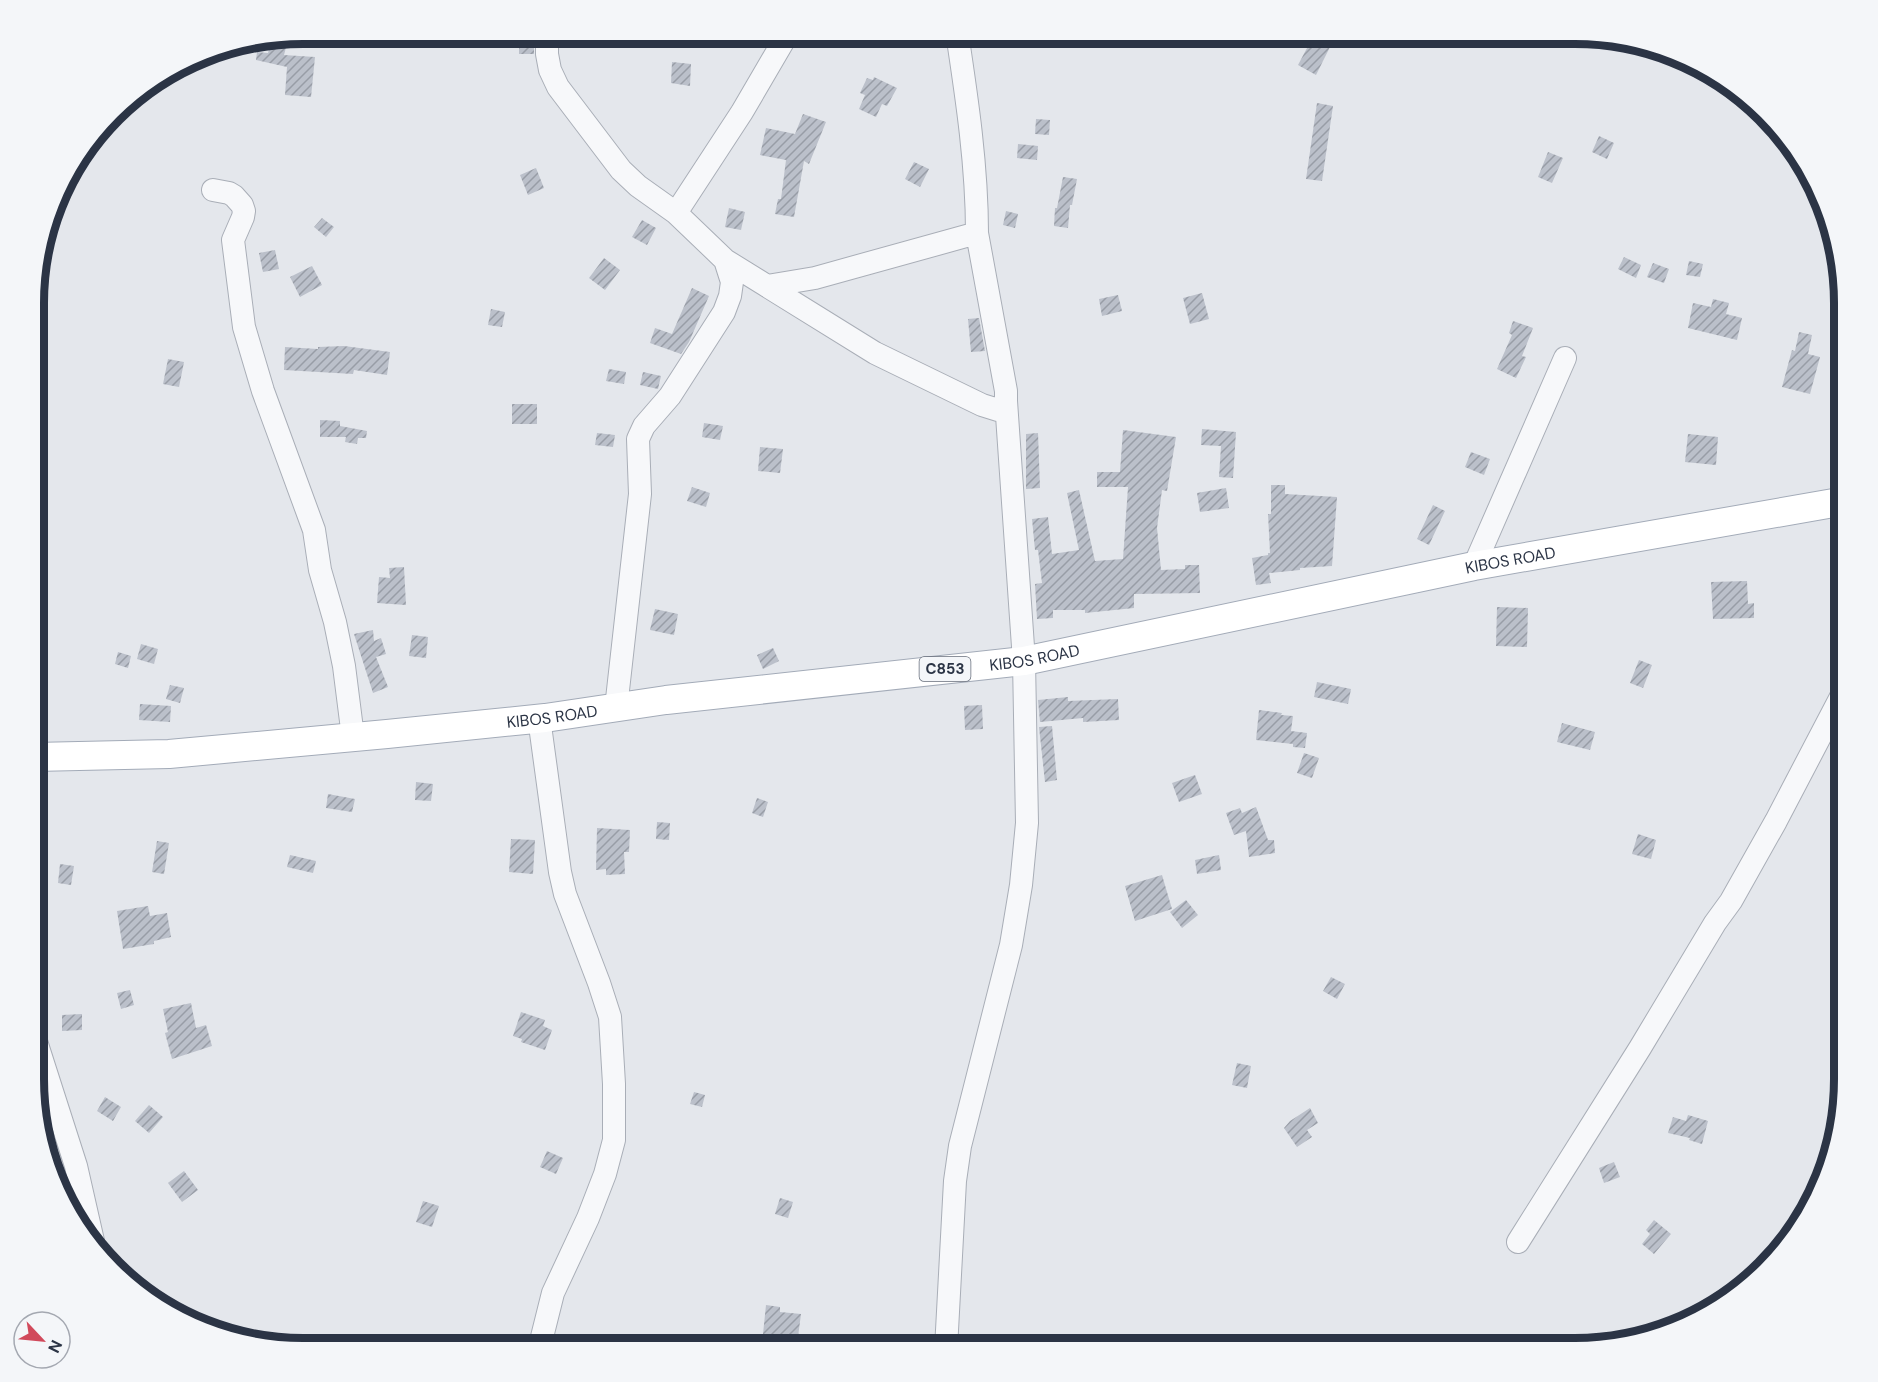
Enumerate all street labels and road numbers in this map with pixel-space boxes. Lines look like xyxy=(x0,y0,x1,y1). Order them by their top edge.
street label: KIBOS ROAD xyxy=(1463,542,1557,579)
street label: KIBOS ROAD xyxy=(988,640,1082,676)
road number: C853 xyxy=(920,657,970,681)
street label: KIBOS ROAD xyxy=(506,700,599,733)

